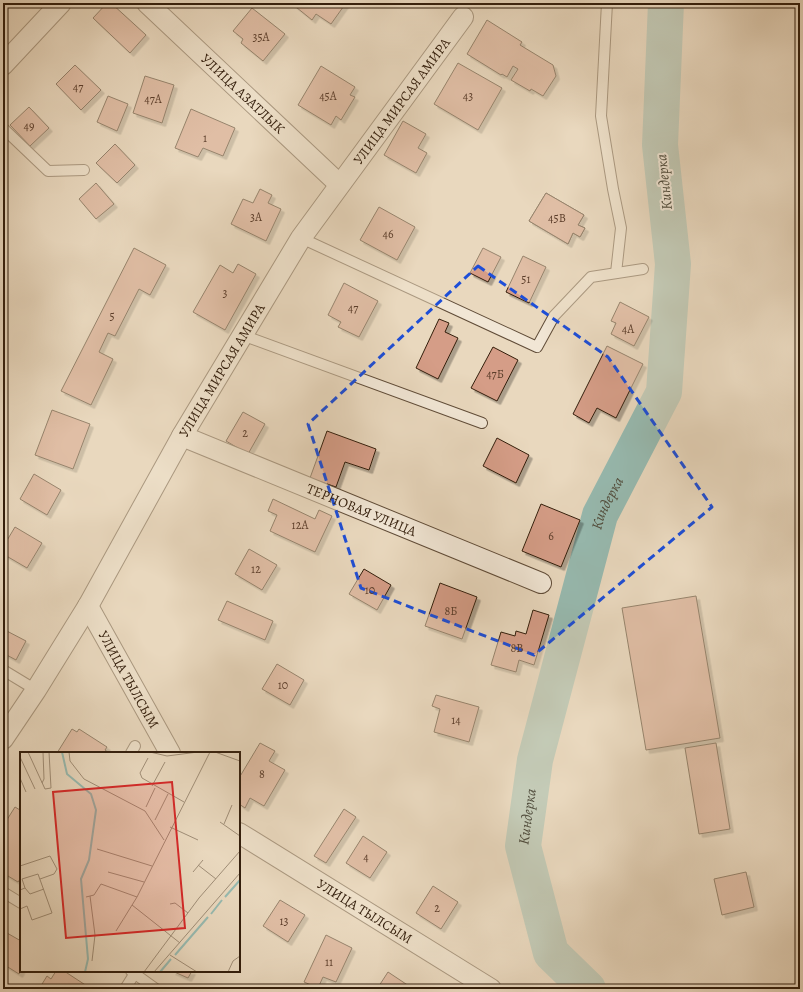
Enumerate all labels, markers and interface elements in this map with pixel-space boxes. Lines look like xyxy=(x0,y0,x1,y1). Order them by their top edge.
house number: 35А xyxy=(252,29,271,45)
street label: УЛИЦА МИРСАЯ АМИРА xyxy=(349,33,455,169)
street label: УЛИЦА АЗАТЛЫК xyxy=(197,50,289,138)
house number: 47 xyxy=(73,79,84,95)
house number: 45А xyxy=(319,88,338,104)
house number: 43 xyxy=(463,88,473,104)
house number: 47А xyxy=(144,91,163,107)
house number: 49 xyxy=(24,118,34,134)
house number: 1 xyxy=(203,130,207,146)
water label: Киндерка xyxy=(651,153,677,211)
house number: 3А xyxy=(250,209,263,225)
house number: 45В xyxy=(548,210,566,226)
house number: 46 xyxy=(383,226,394,242)
house number: 51 xyxy=(521,271,531,287)
house number: 3 xyxy=(223,285,228,301)
street label: УЛИЦА МИРСАЯ АМИРА xyxy=(175,299,270,441)
house number: 47 xyxy=(348,300,359,316)
house number: 5 xyxy=(109,308,115,324)
house number: 4А xyxy=(622,321,635,337)
house number: 47Б xyxy=(486,366,504,382)
house number: 2 xyxy=(242,425,248,441)
water label: Киндерка xyxy=(587,473,628,532)
street label: ТЕРНОВАЯ УЛИЦА xyxy=(304,479,420,541)
house number: 12А xyxy=(292,517,309,533)
house number: 6 xyxy=(548,528,554,544)
house number: 12 xyxy=(251,561,261,577)
house number: 10 xyxy=(365,582,375,598)
house number: 8Б xyxy=(445,603,457,619)
street label: УЛИЦА ТЫЛСЫМ xyxy=(94,627,163,732)
house number: 8В xyxy=(511,640,523,656)
house number: 10 xyxy=(278,677,288,693)
house number: 14 xyxy=(451,712,461,728)
inset map xyxy=(20,752,240,972)
house number: 8 xyxy=(259,766,265,782)
water label: Киндерка xyxy=(513,787,541,846)
house number: 4 xyxy=(363,849,369,865)
street label: УЛИЦА ТЫЛСЫМ xyxy=(313,875,416,948)
house number: 2 xyxy=(434,900,440,916)
house number: 13 xyxy=(279,913,289,929)
house number: 11 xyxy=(325,954,333,970)

